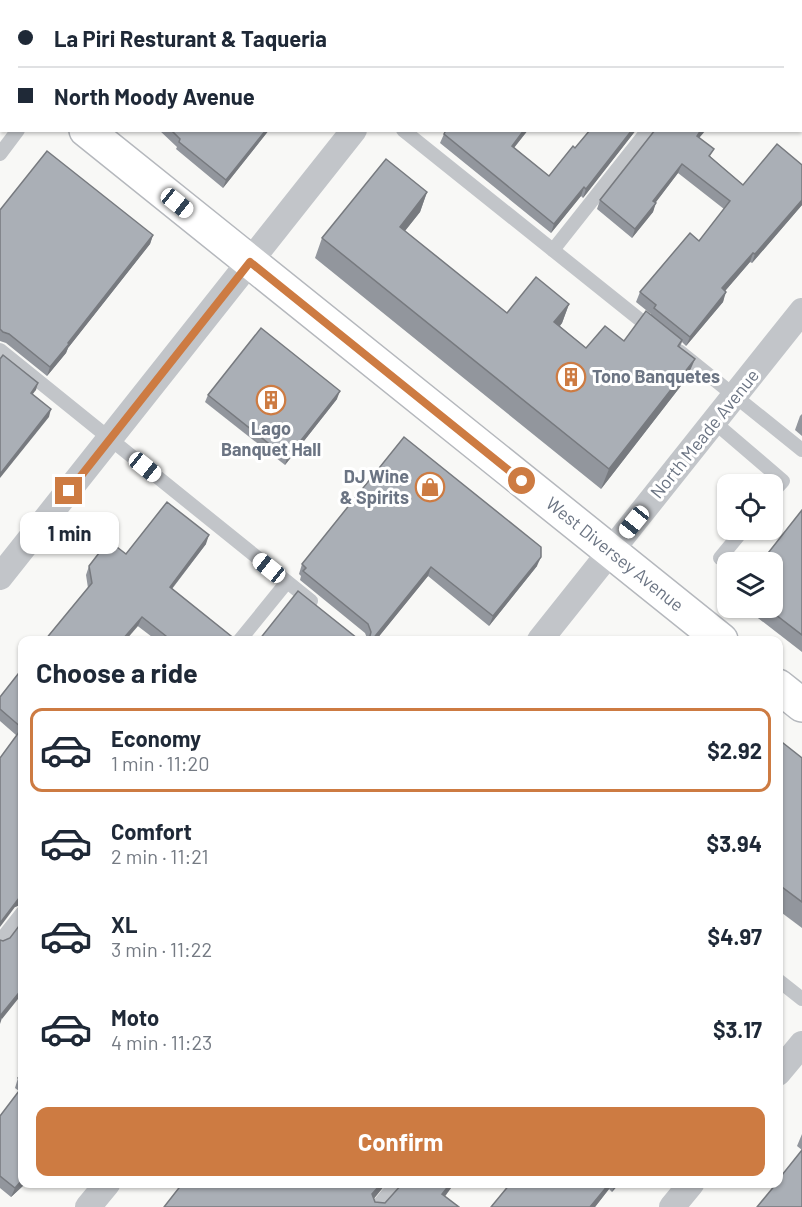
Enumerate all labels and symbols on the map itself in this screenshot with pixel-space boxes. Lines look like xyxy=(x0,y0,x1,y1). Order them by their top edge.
car xyxy=(157,185,197,221)
building icon: Tono Banquetes xyxy=(555,361,587,393)
street label: North Meade Avenue xyxy=(645,364,763,503)
place label: Tono Banquetes xyxy=(592,365,720,387)
building icon: Lago Banquet Hall xyxy=(255,384,287,416)
place label: Lago Banquet Hall xyxy=(221,417,321,460)
car xyxy=(125,449,165,485)
place label: DJ Wine & Spirits xyxy=(340,465,409,508)
route start xyxy=(508,467,535,494)
shop icon: DJ Wine & Spirits xyxy=(414,471,446,503)
route end xyxy=(55,477,82,504)
street label: West Diversey Avenue xyxy=(542,492,689,616)
car xyxy=(616,502,652,542)
callout: 1 min xyxy=(20,512,118,554)
car xyxy=(249,550,289,586)

